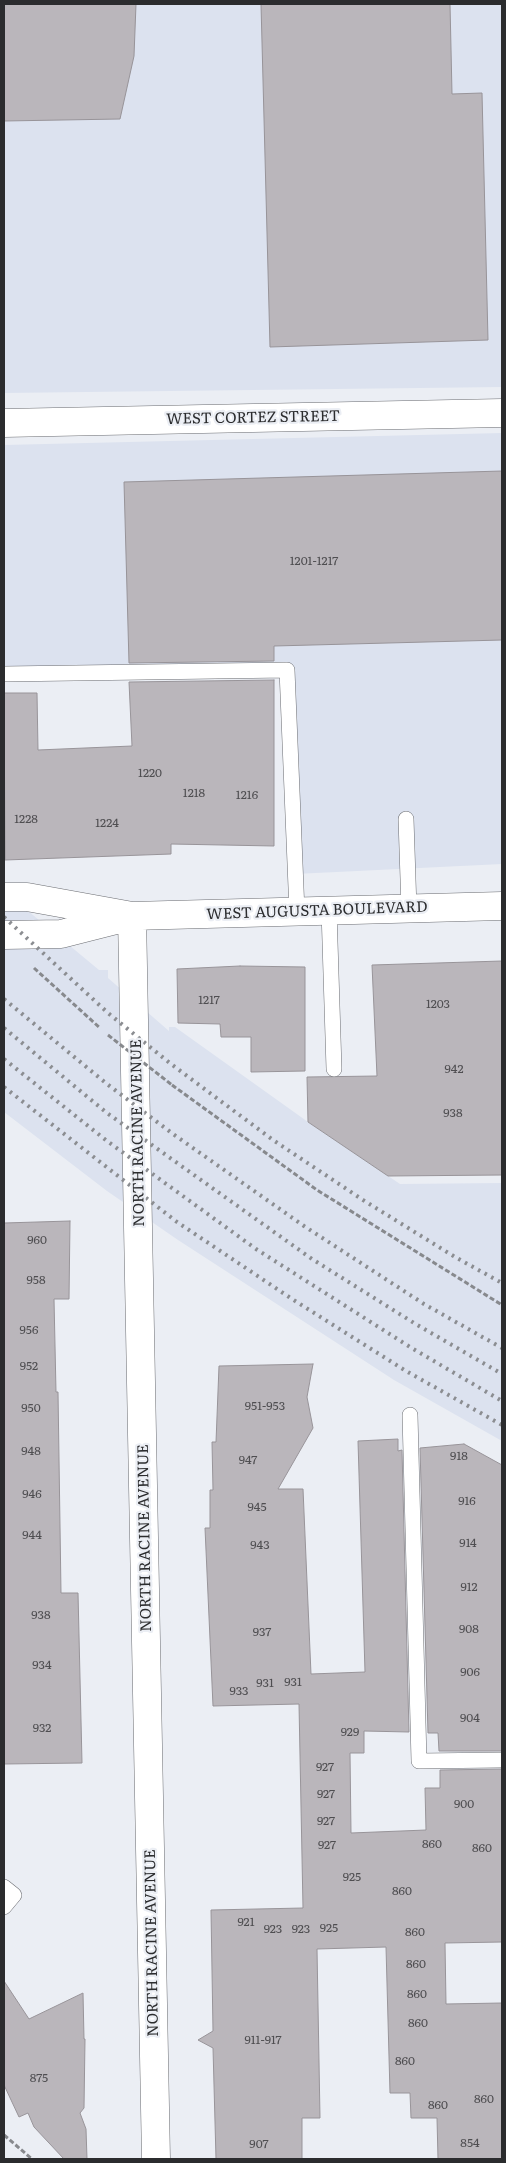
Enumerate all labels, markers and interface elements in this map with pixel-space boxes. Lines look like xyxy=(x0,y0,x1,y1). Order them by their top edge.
street label: WEST CORTEZ STREET xyxy=(166,407,340,429)
house number: 1201-1217 xyxy=(290,554,338,568)
house number: 1220 xyxy=(138,766,162,780)
house number: 1218 xyxy=(183,786,205,800)
house number: 1216 xyxy=(236,788,258,802)
house number: 1228 xyxy=(14,812,38,826)
house number: 1224 xyxy=(95,816,119,830)
street label: WEST AUGUSTA BOULEVARD xyxy=(206,898,428,924)
house number: 1217 xyxy=(198,993,220,1007)
house number: 1203 xyxy=(426,997,450,1011)
street label: NORTH RACINE AVENUE xyxy=(127,1039,149,1227)
house number: 942 xyxy=(445,1062,463,1076)
house number: 938 xyxy=(443,1106,463,1120)
house number: 960 xyxy=(27,1233,47,1247)
house number: 958 xyxy=(27,1273,45,1287)
house number: 956 xyxy=(20,1323,38,1337)
house number: 952 xyxy=(20,1359,38,1373)
house number: 951-953 xyxy=(245,1399,285,1413)
house number: 950 xyxy=(21,1401,41,1415)
house number: 948 xyxy=(21,1444,41,1458)
street label: NORTH RACINE AVENUE xyxy=(134,1444,156,1632)
house number: 918 xyxy=(450,1449,468,1463)
house number: 947 xyxy=(239,1453,257,1467)
house number: 946 xyxy=(22,1487,42,1501)
house number: 916 xyxy=(458,1494,476,1508)
house number: 945 xyxy=(248,1500,266,1514)
house number: 944 xyxy=(22,1528,42,1542)
house number: 914 xyxy=(459,1536,477,1550)
house number: 943 xyxy=(250,1538,270,1552)
house number: 912 xyxy=(460,1580,478,1594)
house number: 938 xyxy=(31,1608,51,1622)
house number: 908 xyxy=(459,1622,479,1636)
house number: 937 xyxy=(253,1625,271,1639)
house number: 934 xyxy=(32,1658,52,1672)
house number: 906 xyxy=(460,1665,480,1679)
house number: 931 xyxy=(284,1675,302,1689)
house number: 931 xyxy=(256,1676,274,1690)
house number: 933 xyxy=(230,1684,248,1698)
house number: 904 xyxy=(460,1711,480,1725)
house number: 932 xyxy=(33,1721,51,1735)
house number: 929 xyxy=(341,1725,359,1739)
house number: 927 xyxy=(316,1760,334,1774)
house number: 927 xyxy=(317,1787,335,1801)
house number: 900 xyxy=(454,1797,474,1811)
house number: 927 xyxy=(317,1814,335,1828)
house number: 860 xyxy=(422,1837,442,1851)
house number: 927 xyxy=(318,1838,336,1852)
house number: 860 xyxy=(472,1841,492,1855)
street label: NORTH RACINE AVENUE xyxy=(141,1849,163,2037)
house number: 925 xyxy=(343,1870,361,1884)
house number: 860 xyxy=(392,1884,412,1898)
house number: 921 xyxy=(237,1915,255,1929)
house number: 925 xyxy=(320,1921,338,1935)
house number: 923 xyxy=(264,1922,282,1936)
house number: 923 xyxy=(292,1922,310,1936)
house number: 860 xyxy=(405,1925,425,1939)
house number: 860 xyxy=(406,1957,426,1971)
house number: 860 xyxy=(407,1987,427,2001)
house number: 860 xyxy=(408,2016,428,2030)
house number: 911-917 xyxy=(244,2033,282,2047)
house number: 860 xyxy=(395,2054,415,2068)
house number: 875 xyxy=(30,2071,48,2085)
house number: 860 xyxy=(474,2092,494,2106)
house number: 860 xyxy=(428,2098,448,2112)
house number: 854 xyxy=(460,2136,480,2150)
house number: 907 xyxy=(249,2137,269,2151)

